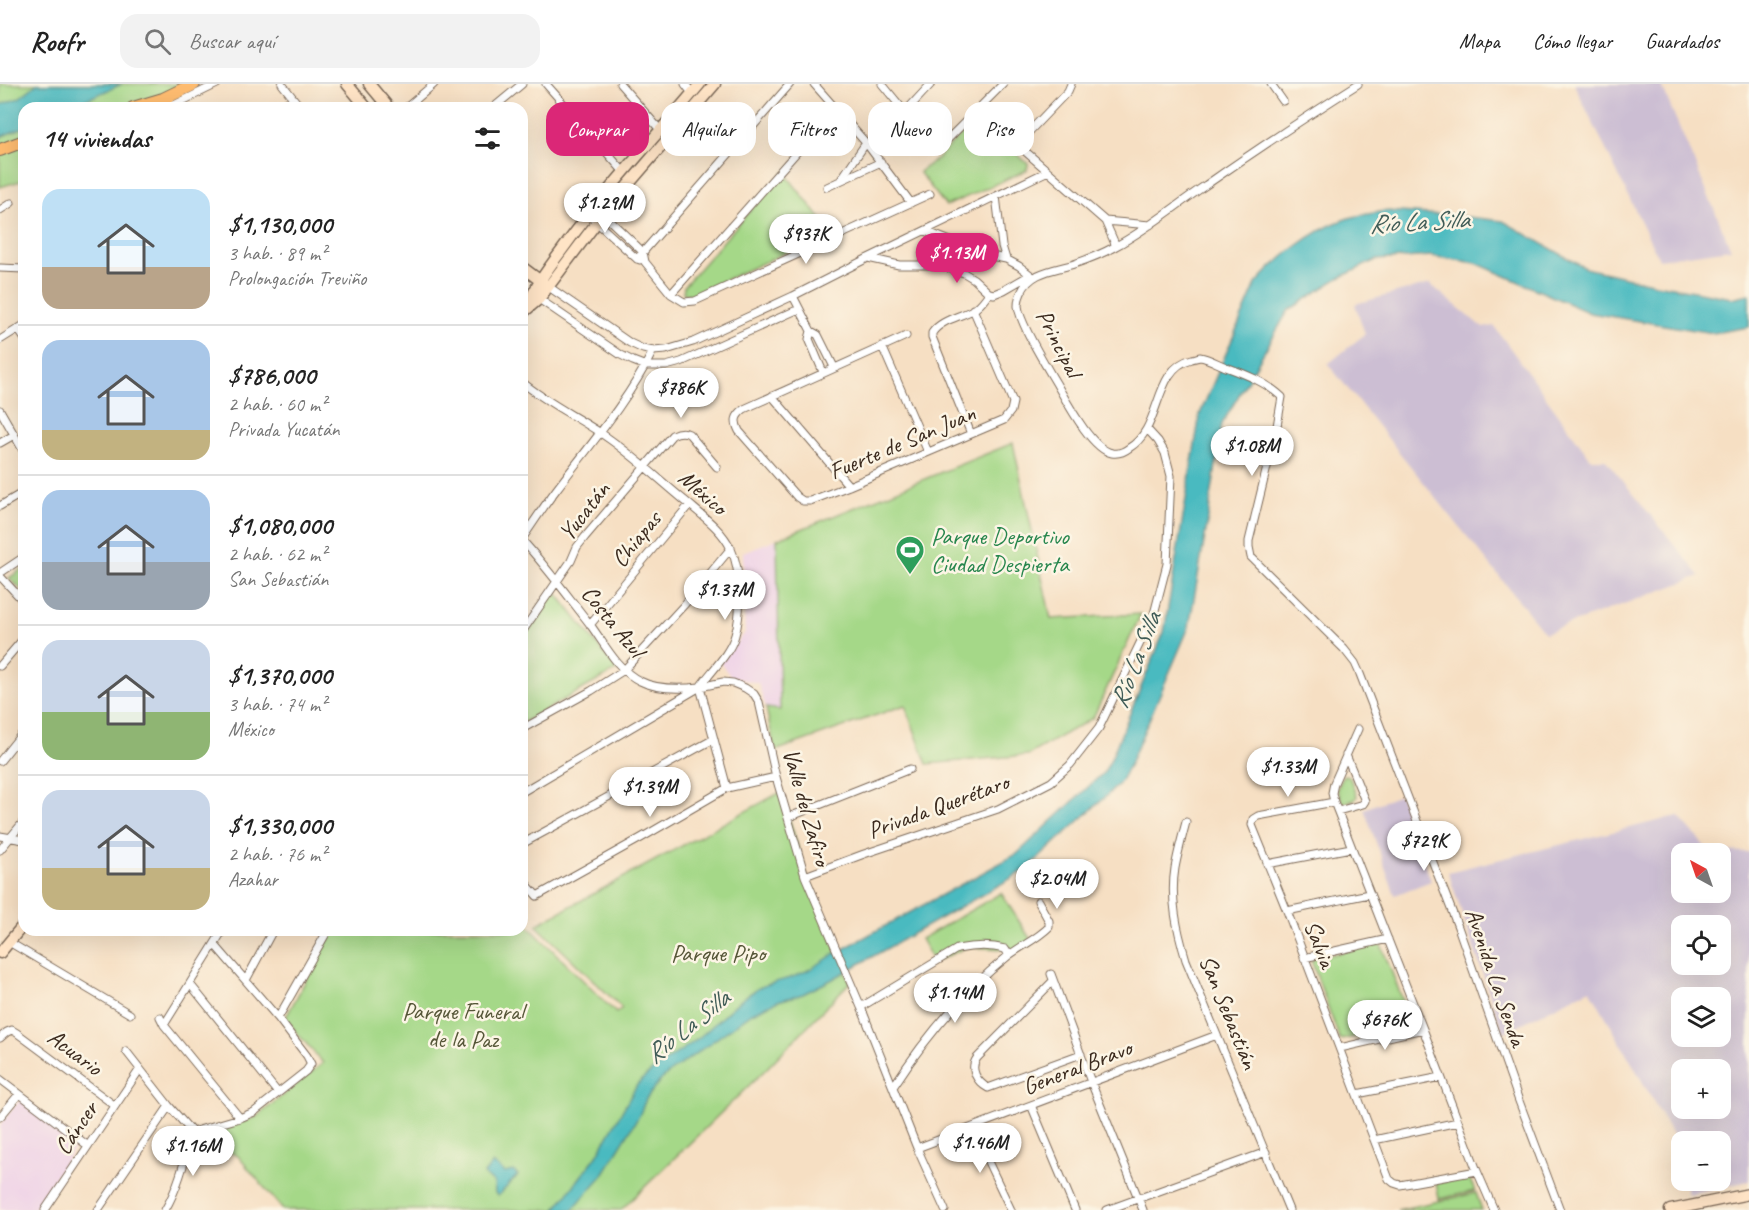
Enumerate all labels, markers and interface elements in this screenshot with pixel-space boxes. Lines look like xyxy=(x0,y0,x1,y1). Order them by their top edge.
search box xyxy=(120,14,540,68)
text: Roofr xyxy=(30,24,84,59)
icon: search xyxy=(141,25,174,58)
text: Buscar aquí xyxy=(189,27,275,55)
text: Mapa xyxy=(1459,28,1500,54)
text: Cómo llegar xyxy=(1533,28,1612,54)
text: Guardados xyxy=(1645,28,1719,54)
chip: Comprar xyxy=(546,102,649,156)
chip: Alquilar xyxy=(661,102,756,156)
chip: Filtros xyxy=(768,102,856,156)
chip: Nuevo xyxy=(868,102,952,156)
chip: Piso xyxy=(964,102,1034,156)
text: 14 viviendas xyxy=(42,122,151,155)
icon: filters xyxy=(471,122,504,155)
pin: $1.29M xyxy=(556,183,654,234)
text: $1.29M xyxy=(578,190,632,215)
water label: Río La Silla xyxy=(1368,202,1472,241)
text: $1,130,000 xyxy=(228,208,332,241)
icon: home xyxy=(90,213,162,285)
pin: $937K xyxy=(764,214,848,265)
text: $937K xyxy=(783,221,829,246)
pin: $1.13M xyxy=(908,233,1006,284)
text: $1.13M xyxy=(930,240,984,265)
text: 3 hab. · 89 m² xyxy=(228,241,326,266)
text: Prolongación Treviño xyxy=(228,266,366,291)
street label: Principal xyxy=(1029,304,1090,385)
text: $786,000 xyxy=(228,359,316,392)
icon: home xyxy=(90,364,162,436)
pin: $786K xyxy=(639,368,723,419)
text: $786K xyxy=(658,375,704,400)
text: 2 hab. · 60 m² xyxy=(228,392,326,417)
street label: Fuerte de San Juan xyxy=(824,398,980,486)
text: Privada Yucatán xyxy=(228,417,340,442)
pin: $1.08M xyxy=(1203,426,1301,477)
text: $1.08M xyxy=(1225,433,1279,458)
street label: México xyxy=(672,463,735,523)
street label: Yucatán xyxy=(552,474,617,547)
street label: Chiapas xyxy=(604,503,669,573)
text: $1,080,000 xyxy=(228,509,332,542)
icon: home xyxy=(90,514,162,586)
place label: Parque Deportivo Ciudad Despierta xyxy=(931,521,1070,579)
sports icon: Parque Deportivo Ciudad Despierta xyxy=(894,534,926,576)
text: 2 hab. · 62 m² xyxy=(228,542,326,567)
text: San Sebastián xyxy=(228,567,328,592)
pin: $1.37M xyxy=(676,570,774,621)
text: $1.37M xyxy=(698,577,752,602)
street label: Costa Azul xyxy=(575,579,654,666)
water label: Río La Silla xyxy=(1102,605,1170,713)
text: $1,370,000 xyxy=(228,659,332,692)
icon: home xyxy=(90,664,162,736)
text: 3 hab. · 74 m² xyxy=(228,692,326,717)
text: México xyxy=(228,717,274,742)
street label: Valle del Zafiro xyxy=(776,745,839,871)
pin: $1.33M xyxy=(1239,747,1337,798)
text: $1.33M xyxy=(1261,754,1315,779)
street label: Privada Querétaro xyxy=(863,766,1015,845)
pin: $1.39M xyxy=(601,767,699,818)
text: $1.39M xyxy=(623,774,677,799)
text: $1,330,000 xyxy=(228,809,332,842)
icon: home xyxy=(90,814,162,886)
pin: $729K xyxy=(1382,821,1466,872)
text: $729K xyxy=(1401,828,1447,853)
text: 2 hab. · 76 m² xyxy=(228,842,326,867)
north arrow xyxy=(1671,843,1731,903)
map controls xyxy=(1671,843,1731,1191)
pin: $2.04M xyxy=(1008,859,1106,910)
text: $2.04M xyxy=(1030,866,1084,891)
text: Azahar xyxy=(228,867,278,892)
street label: Avenida La Senda xyxy=(1458,904,1534,1052)
button: locate xyxy=(1671,915,1731,975)
street label: Salvia xyxy=(1297,916,1343,974)
park label: Parque Pipo xyxy=(671,938,768,968)
street label: San Sebastián xyxy=(1193,951,1266,1074)
pin: $1.14M xyxy=(906,973,1004,1024)
text: $1.14M xyxy=(928,980,982,1005)
water label: Río La Silla xyxy=(638,981,738,1071)
button: layers xyxy=(1671,987,1731,1047)
park label: Parque Funeral de la Paz xyxy=(402,996,528,1054)
pin: $676K xyxy=(1343,1000,1427,1051)
text: $676K xyxy=(1362,1007,1408,1032)
street label: Acuario xyxy=(42,1022,109,1083)
street label: General Bravo xyxy=(1018,1032,1138,1101)
button: + xyxy=(1671,1059,1731,1119)
street label: Cáncer xyxy=(47,1094,106,1160)
pin: $1.46M xyxy=(931,1123,1029,1174)
pin: $1.16M xyxy=(144,1126,242,1177)
text: $1.46M xyxy=(953,1130,1007,1155)
button: − xyxy=(1671,1131,1731,1191)
text: $1.16M xyxy=(166,1133,220,1158)

